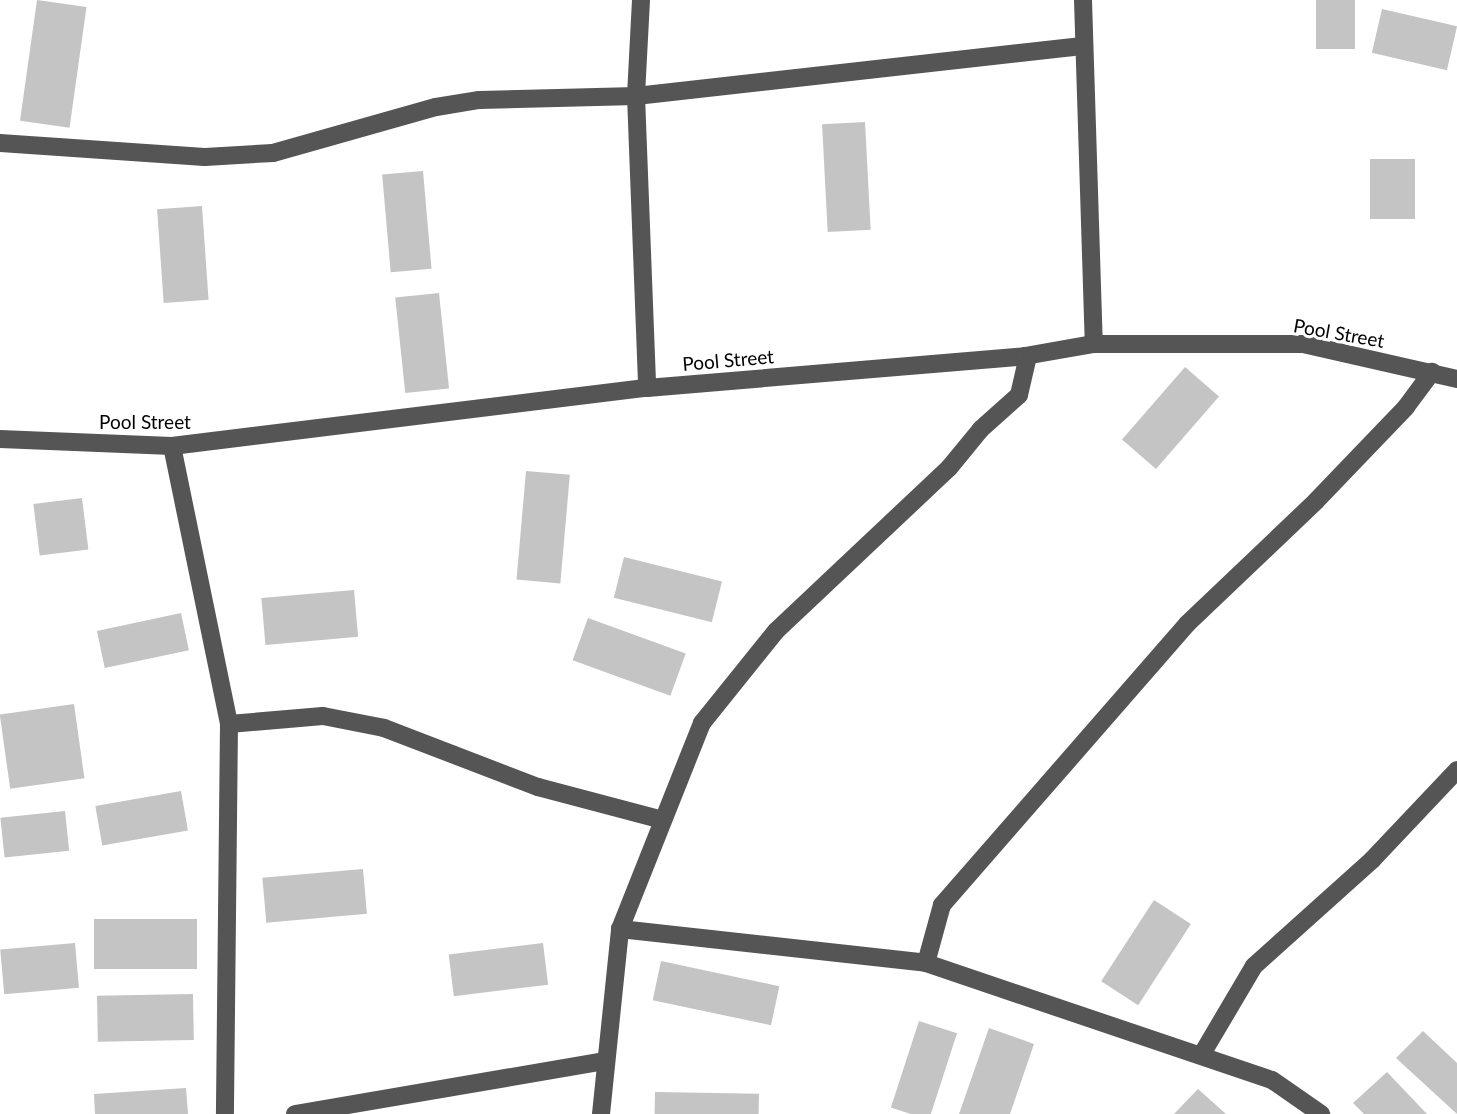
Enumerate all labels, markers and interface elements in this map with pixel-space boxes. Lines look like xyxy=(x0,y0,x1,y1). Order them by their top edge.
street label: Pool Street xyxy=(1292,314,1386,352)
street label: Pool Street xyxy=(681,345,775,375)
street label: Pool Street xyxy=(99,411,191,433)

